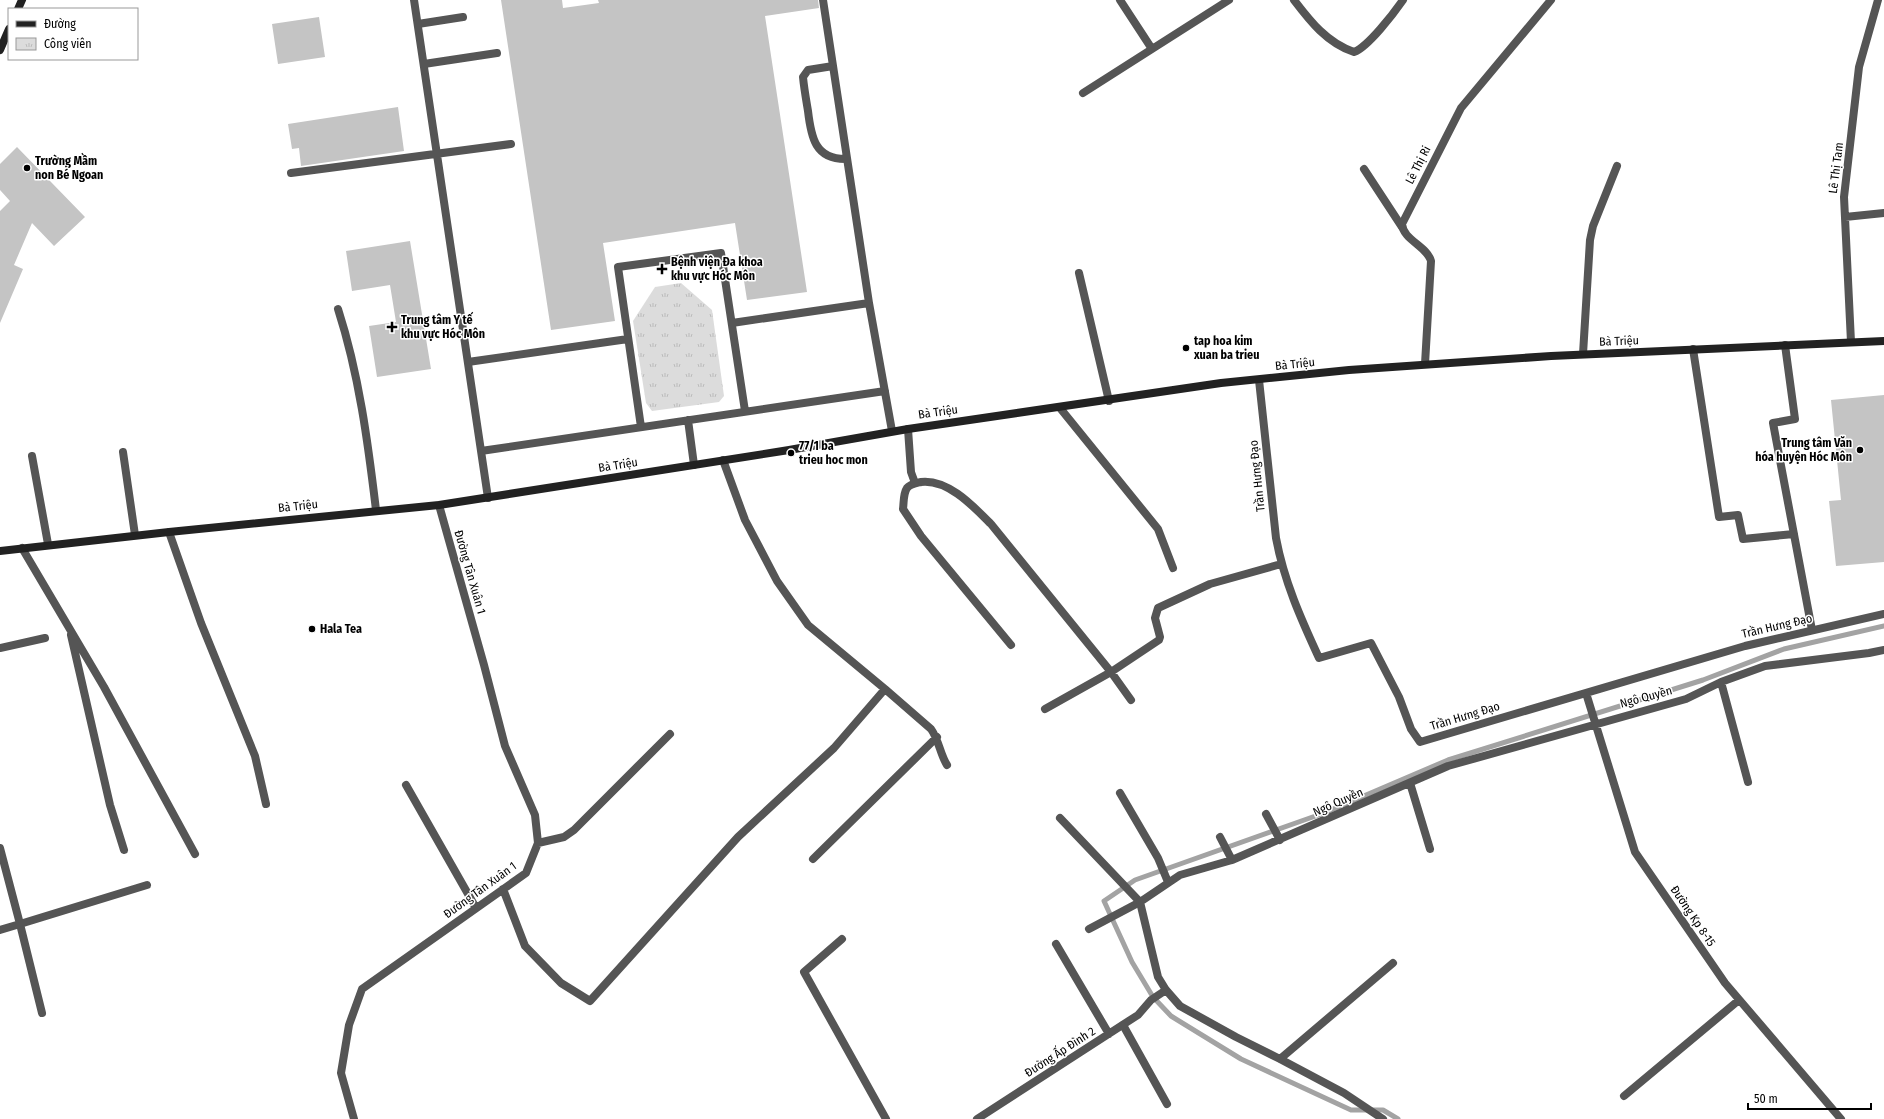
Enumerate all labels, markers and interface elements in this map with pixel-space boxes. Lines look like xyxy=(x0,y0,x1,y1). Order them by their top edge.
legend xyxy=(8,8,138,60)
text: Đường xyxy=(44,17,76,31)
text: Công viên xyxy=(44,37,92,51)
street label: Lê Thị Tam xyxy=(1826,142,1846,194)
street label: Lê Thị Ri xyxy=(1402,144,1434,186)
place label: Trường Mầm non Bé Ngoan xyxy=(35,152,103,182)
marker: Trường Mầm non Bé Ngoan xyxy=(22,163,32,173)
place label: Bệnh viện Đa khoa khu vực Hóc Môn xyxy=(671,255,763,283)
marker: Bệnh viện Đa khoa khu vực Hóc Môn xyxy=(656,263,668,275)
place label: Trung tâm Y tế khu vực Hóc Môn xyxy=(401,311,485,341)
marker: Trung tâm Y tế khu vực Hóc Môn xyxy=(386,321,398,333)
street label: Bà Triệu xyxy=(1599,333,1639,349)
place label: tap hoa kim xuan ba trieu xyxy=(1193,334,1259,362)
marker: tap hoa kim xuan ba trieu xyxy=(1181,343,1191,353)
street label: Bà Triệu xyxy=(1274,355,1316,373)
street label: Bà Triệu xyxy=(917,402,959,422)
place label: Trung tâm Văn hóa huyện Hóc Môn xyxy=(1755,435,1852,464)
place label: 77/1 ba trieu hoc mon xyxy=(799,439,868,467)
street label: Trần Hưng Đạo xyxy=(1245,440,1268,513)
marker: Trung tâm Văn hóa huyện Hóc Môn xyxy=(1855,445,1865,455)
marker: 77/1 ba trieu hoc mon xyxy=(786,448,796,458)
street label: Bà Triệu xyxy=(597,455,639,475)
street label: Bà Triệu xyxy=(277,497,319,515)
street label: Đường Tân Xuân 1 xyxy=(451,528,489,616)
street label: Trần Hưng Đạo xyxy=(1740,610,1814,641)
place label: Hala Tea xyxy=(320,622,362,636)
marker: Hala Tea xyxy=(307,624,317,634)
street label: Ngô Quyền xyxy=(1618,682,1674,711)
street label: Trần Hưng Đạo xyxy=(1428,698,1501,733)
street label: Ngô Quyền xyxy=(1310,784,1365,819)
street label: Đường Tân Xuân 1 xyxy=(441,859,519,921)
street label: Đường Kp 8-15 xyxy=(1668,883,1719,949)
street label: Đường Ấp Đình 2 xyxy=(1020,1021,1098,1080)
scale bar xyxy=(1748,1085,1871,1111)
text: 50 m xyxy=(1754,1092,1778,1106)

